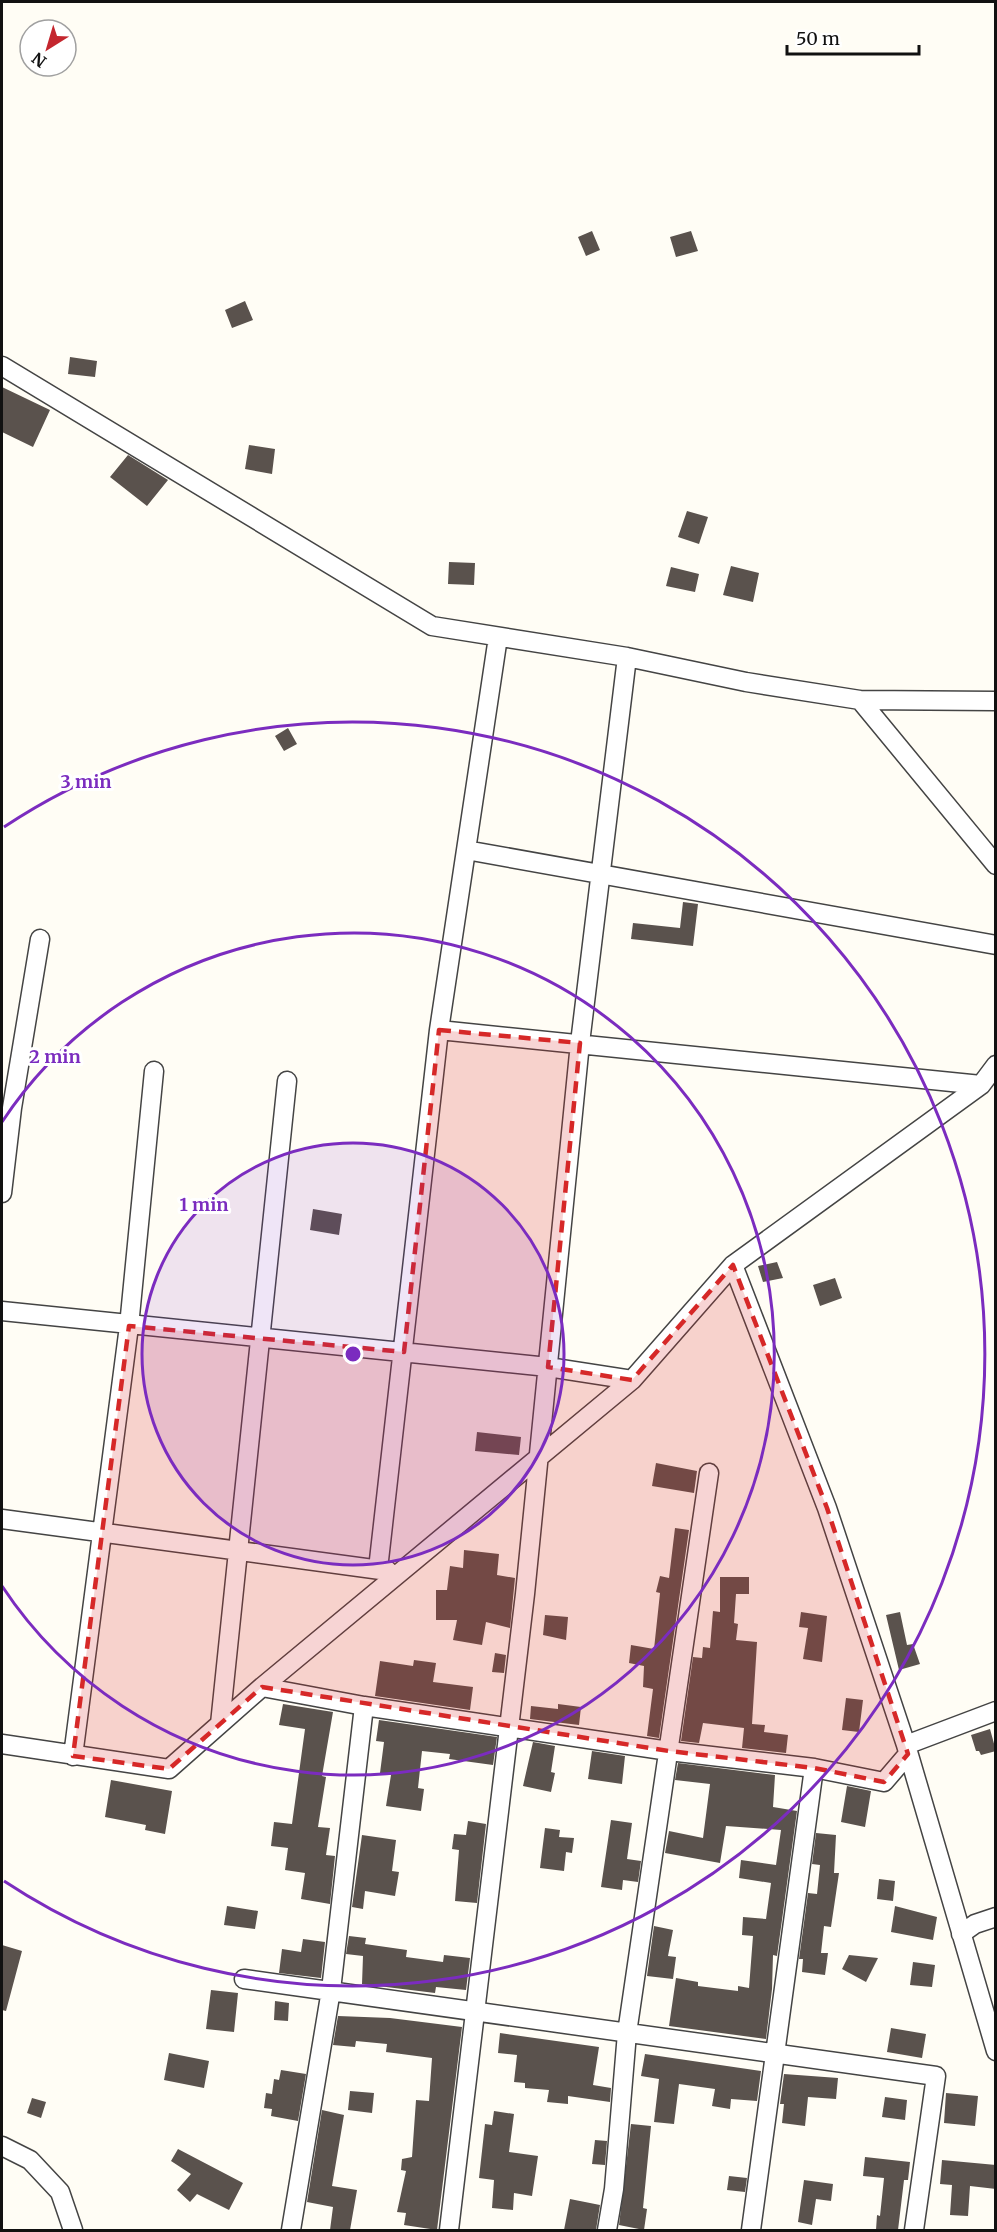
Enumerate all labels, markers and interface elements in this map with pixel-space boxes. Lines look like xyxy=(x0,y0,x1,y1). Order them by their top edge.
north arrow xyxy=(18,18,78,78)
scale bar xyxy=(787,18,919,56)
text: 50 m xyxy=(796,27,840,50)
text: N xyxy=(28,48,50,72)
text: 3 min xyxy=(61,770,111,793)
text: 2 min xyxy=(29,1045,81,1068)
text: 1 min xyxy=(179,1193,229,1216)
centre of rings xyxy=(343,1344,363,1364)

